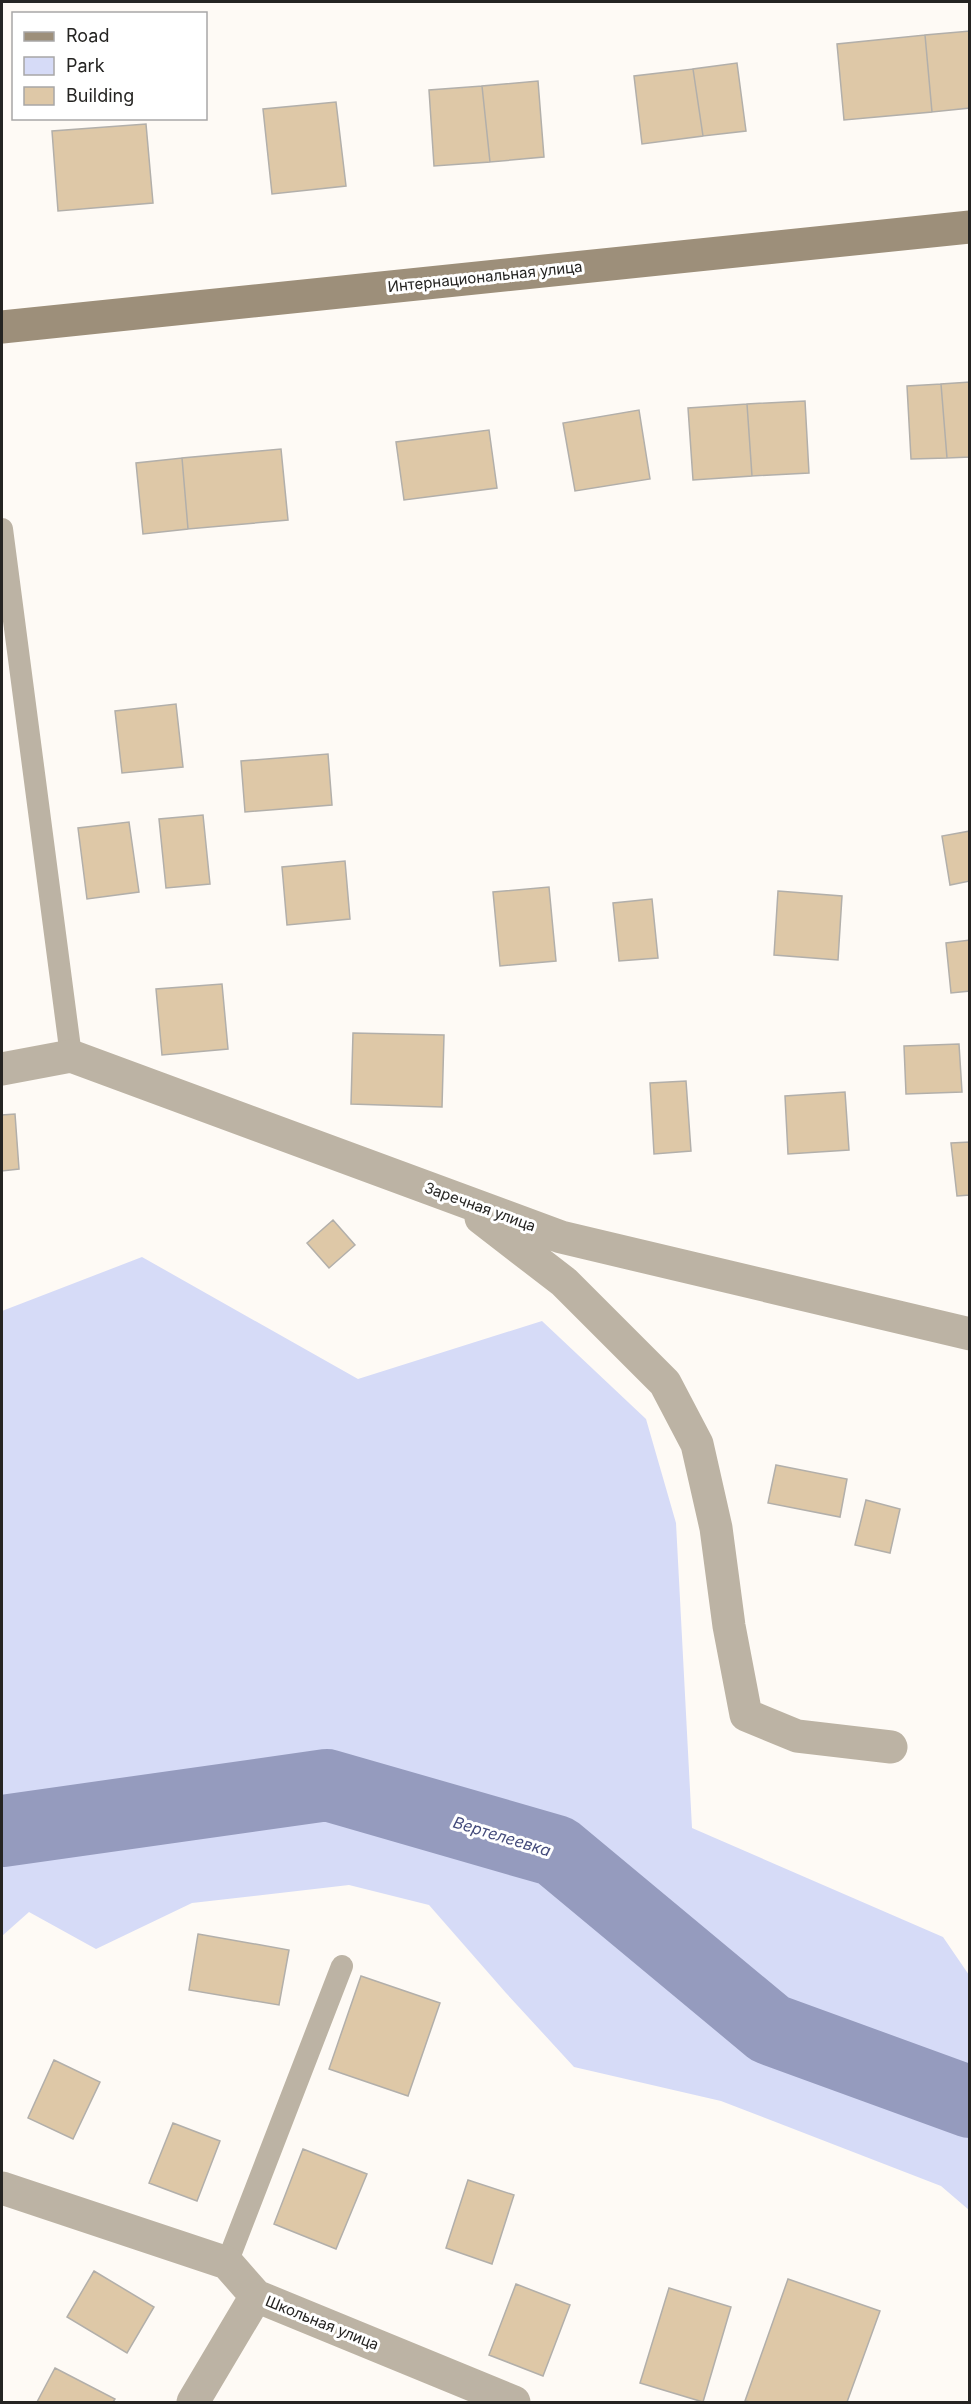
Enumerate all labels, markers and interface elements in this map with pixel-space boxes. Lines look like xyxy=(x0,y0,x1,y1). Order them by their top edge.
legend xyxy=(12,12,207,120)
text: Road xyxy=(66,25,109,46)
text: Park xyxy=(66,55,105,76)
text: Building xyxy=(66,85,134,106)
street label: Интернациональная улица xyxy=(387,257,583,296)
street label: Заречная улица xyxy=(422,1178,538,1235)
water label: Вертелеевка xyxy=(451,1812,553,1860)
street label: Школьная улица xyxy=(263,2291,382,2354)

